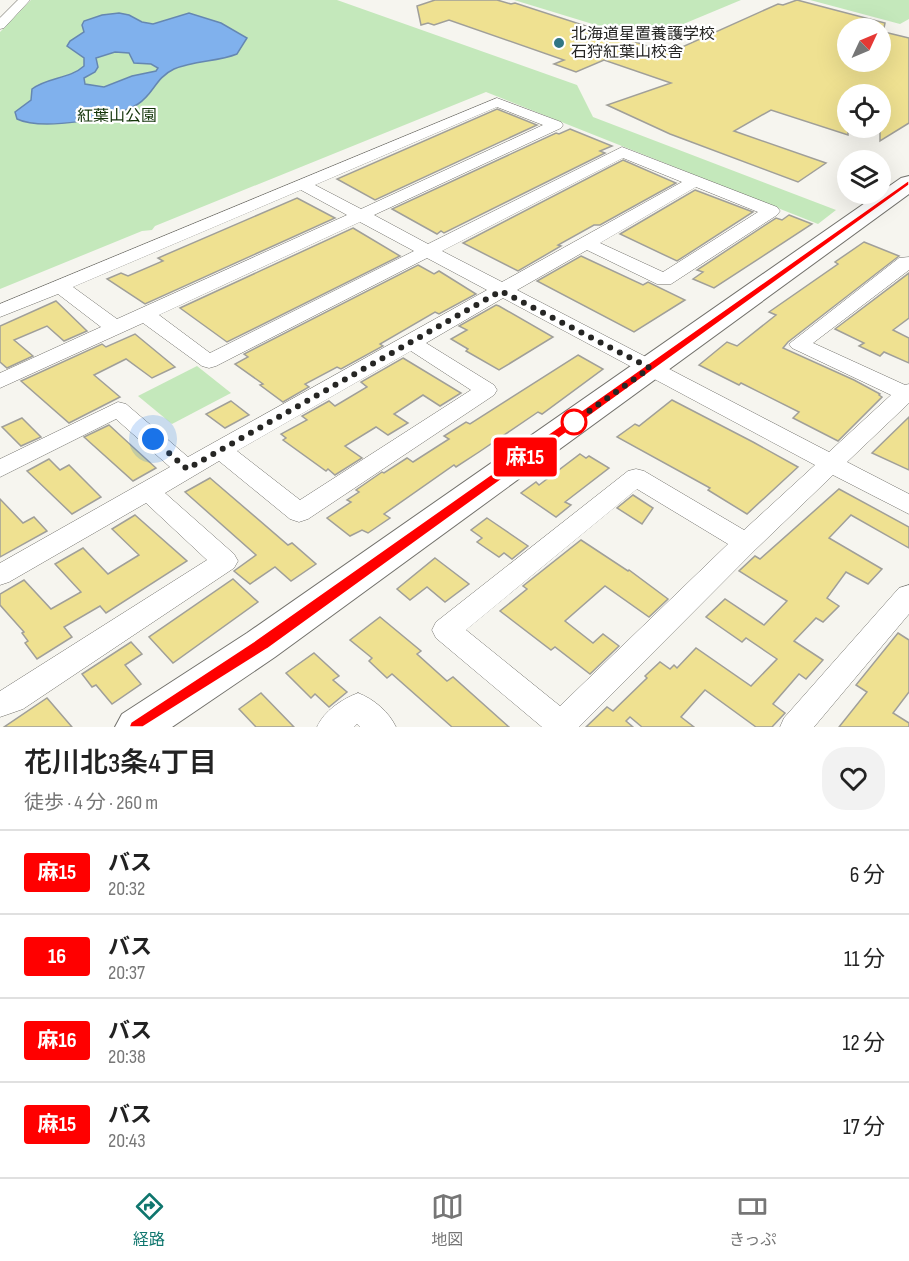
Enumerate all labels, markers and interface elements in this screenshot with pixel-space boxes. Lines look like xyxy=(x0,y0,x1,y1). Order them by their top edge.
north arrow xyxy=(837,18,891,72)
map controls xyxy=(837,18,891,204)
place label: 北海道星置養護学校 石狩紅葉山校舎 xyxy=(571,25,715,62)
marker: 北海道星置養護学校 石狩紅葉山校舎 xyxy=(552,36,566,50)
button: locate xyxy=(837,84,891,138)
park label: 紅葉山公園 xyxy=(77,107,157,126)
button: layers xyxy=(837,150,891,204)
unlabelled marker xyxy=(561,409,587,435)
your location xyxy=(138,424,168,454)
line badge: 麻15 xyxy=(490,438,560,476)
text: 麻15 xyxy=(506,445,544,470)
text: 花川北3条4丁目 xyxy=(24,747,217,780)
button: heart xyxy=(822,747,885,810)
text: 徒歩 · 4 分 · 260 m xyxy=(24,791,158,815)
text: バス xyxy=(108,850,152,877)
text: 麻15 xyxy=(38,860,76,885)
text: 6 分 xyxy=(850,862,885,889)
text: 20:32 xyxy=(108,877,145,901)
text: バス xyxy=(108,934,152,961)
text: 16 xyxy=(48,944,66,969)
text: 11 分 xyxy=(844,946,885,973)
text: 20:37 xyxy=(108,961,145,985)
text: バス xyxy=(108,1018,152,1045)
text: 麻16 xyxy=(37,1028,77,1053)
text: 12 分 xyxy=(842,1030,885,1057)
text: 20:38 xyxy=(108,1045,146,1069)
text: バス xyxy=(108,1102,152,1129)
text: 麻15 xyxy=(38,1112,76,1137)
text: 17 分 xyxy=(843,1114,885,1141)
text: 20:43 xyxy=(108,1129,146,1153)
tab: 経路 xyxy=(133,1190,166,1250)
tab: 地図 xyxy=(431,1190,464,1250)
tab: きっぷ xyxy=(729,1190,776,1250)

